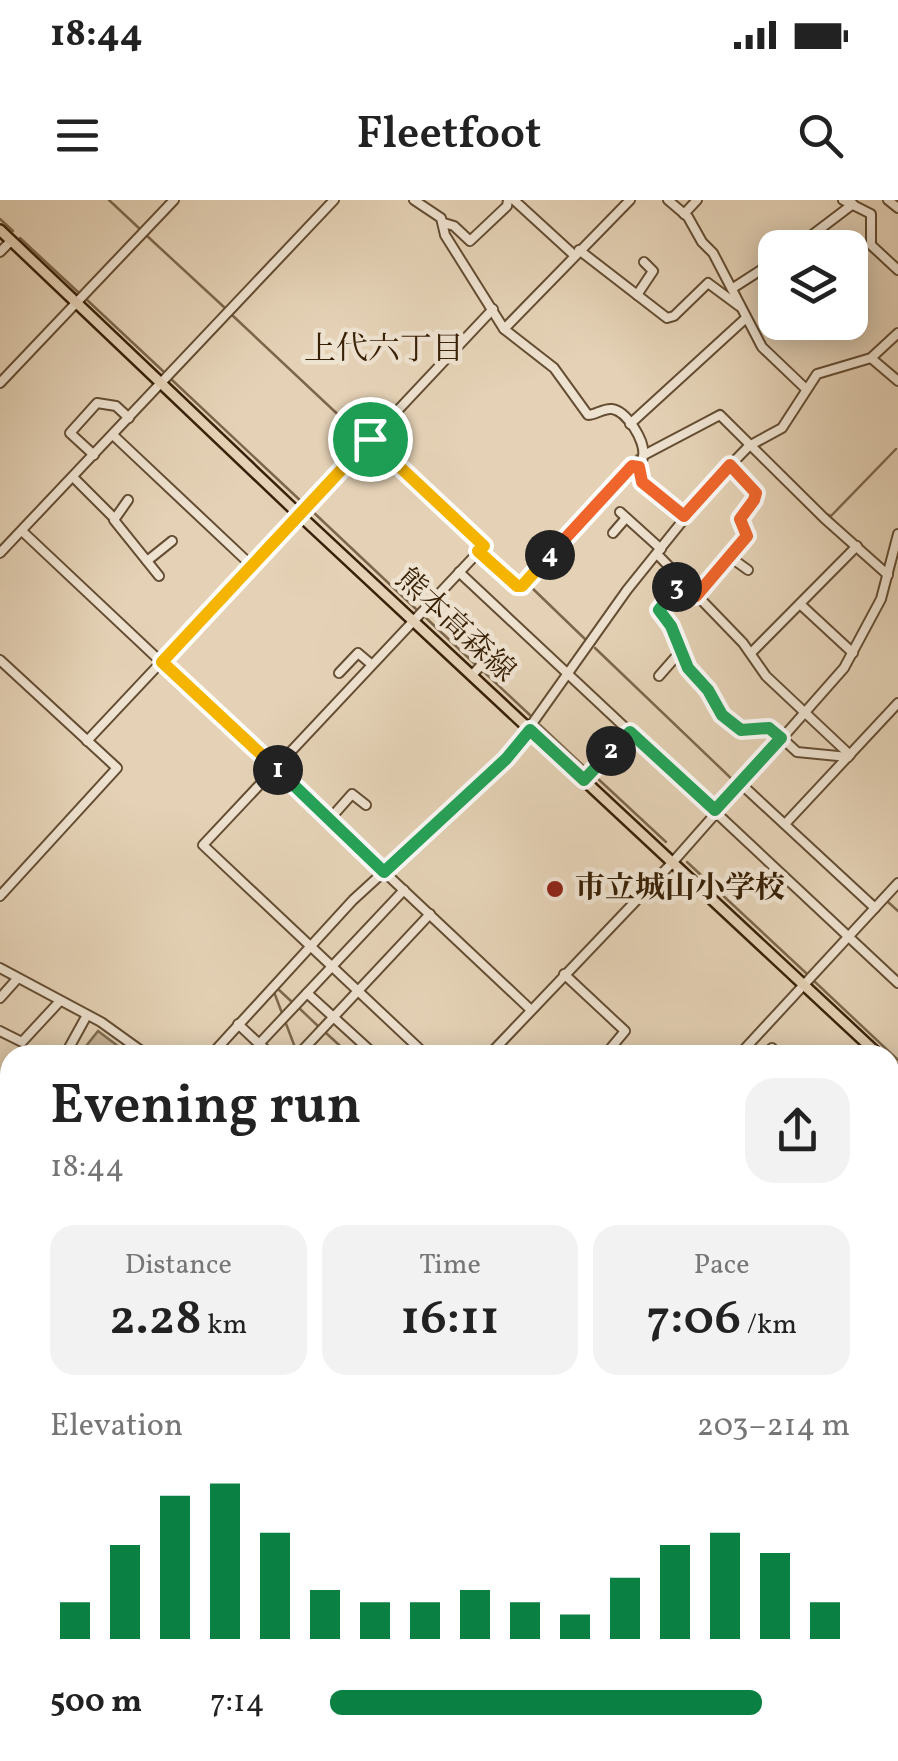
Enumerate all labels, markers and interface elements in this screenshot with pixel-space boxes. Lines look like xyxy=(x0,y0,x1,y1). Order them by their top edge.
text: 18:44 xyxy=(50,9,143,62)
text: Fleetfoot xyxy=(356,104,542,167)
icon: menu xyxy=(50,108,105,163)
icon: search xyxy=(793,108,848,163)
map controls xyxy=(758,230,868,340)
button: layers xyxy=(758,230,868,340)
district label: 上代六丁目 xyxy=(304,329,464,373)
pin xyxy=(328,397,413,482)
icon: arrive xyxy=(343,412,398,467)
pin: 4 xyxy=(525,530,575,580)
text: 4 xyxy=(542,535,558,574)
street label: 熊本高森線 xyxy=(386,559,524,693)
pin: 3 xyxy=(652,562,702,612)
text: 3 xyxy=(670,567,684,606)
pin: 2 xyxy=(586,726,636,776)
text: 2 xyxy=(604,731,618,770)
pin: 1 xyxy=(253,745,303,795)
text: 1 xyxy=(272,750,284,789)
place label: 市立城山小学校 xyxy=(575,868,785,910)
marker: 市立城山小学校 xyxy=(544,878,566,900)
text: Evening run xyxy=(50,1070,362,1146)
button: share xyxy=(745,1078,850,1183)
text: 18:44 xyxy=(50,1146,124,1190)
text: Distance xyxy=(125,1246,232,1285)
text: Time xyxy=(419,1246,481,1285)
text: Pace xyxy=(694,1246,750,1285)
text: 2.28 xyxy=(109,1285,202,1355)
text: 16:11 xyxy=(400,1285,500,1355)
text: 7:06 xyxy=(646,1285,741,1355)
text: km xyxy=(202,1306,247,1345)
text: /km xyxy=(741,1306,797,1345)
text: Elevation xyxy=(50,1405,183,1449)
text: 203–214 m xyxy=(697,1405,850,1449)
text: 500 m xyxy=(50,1681,142,1725)
text: 7:14 xyxy=(210,1681,265,1725)

